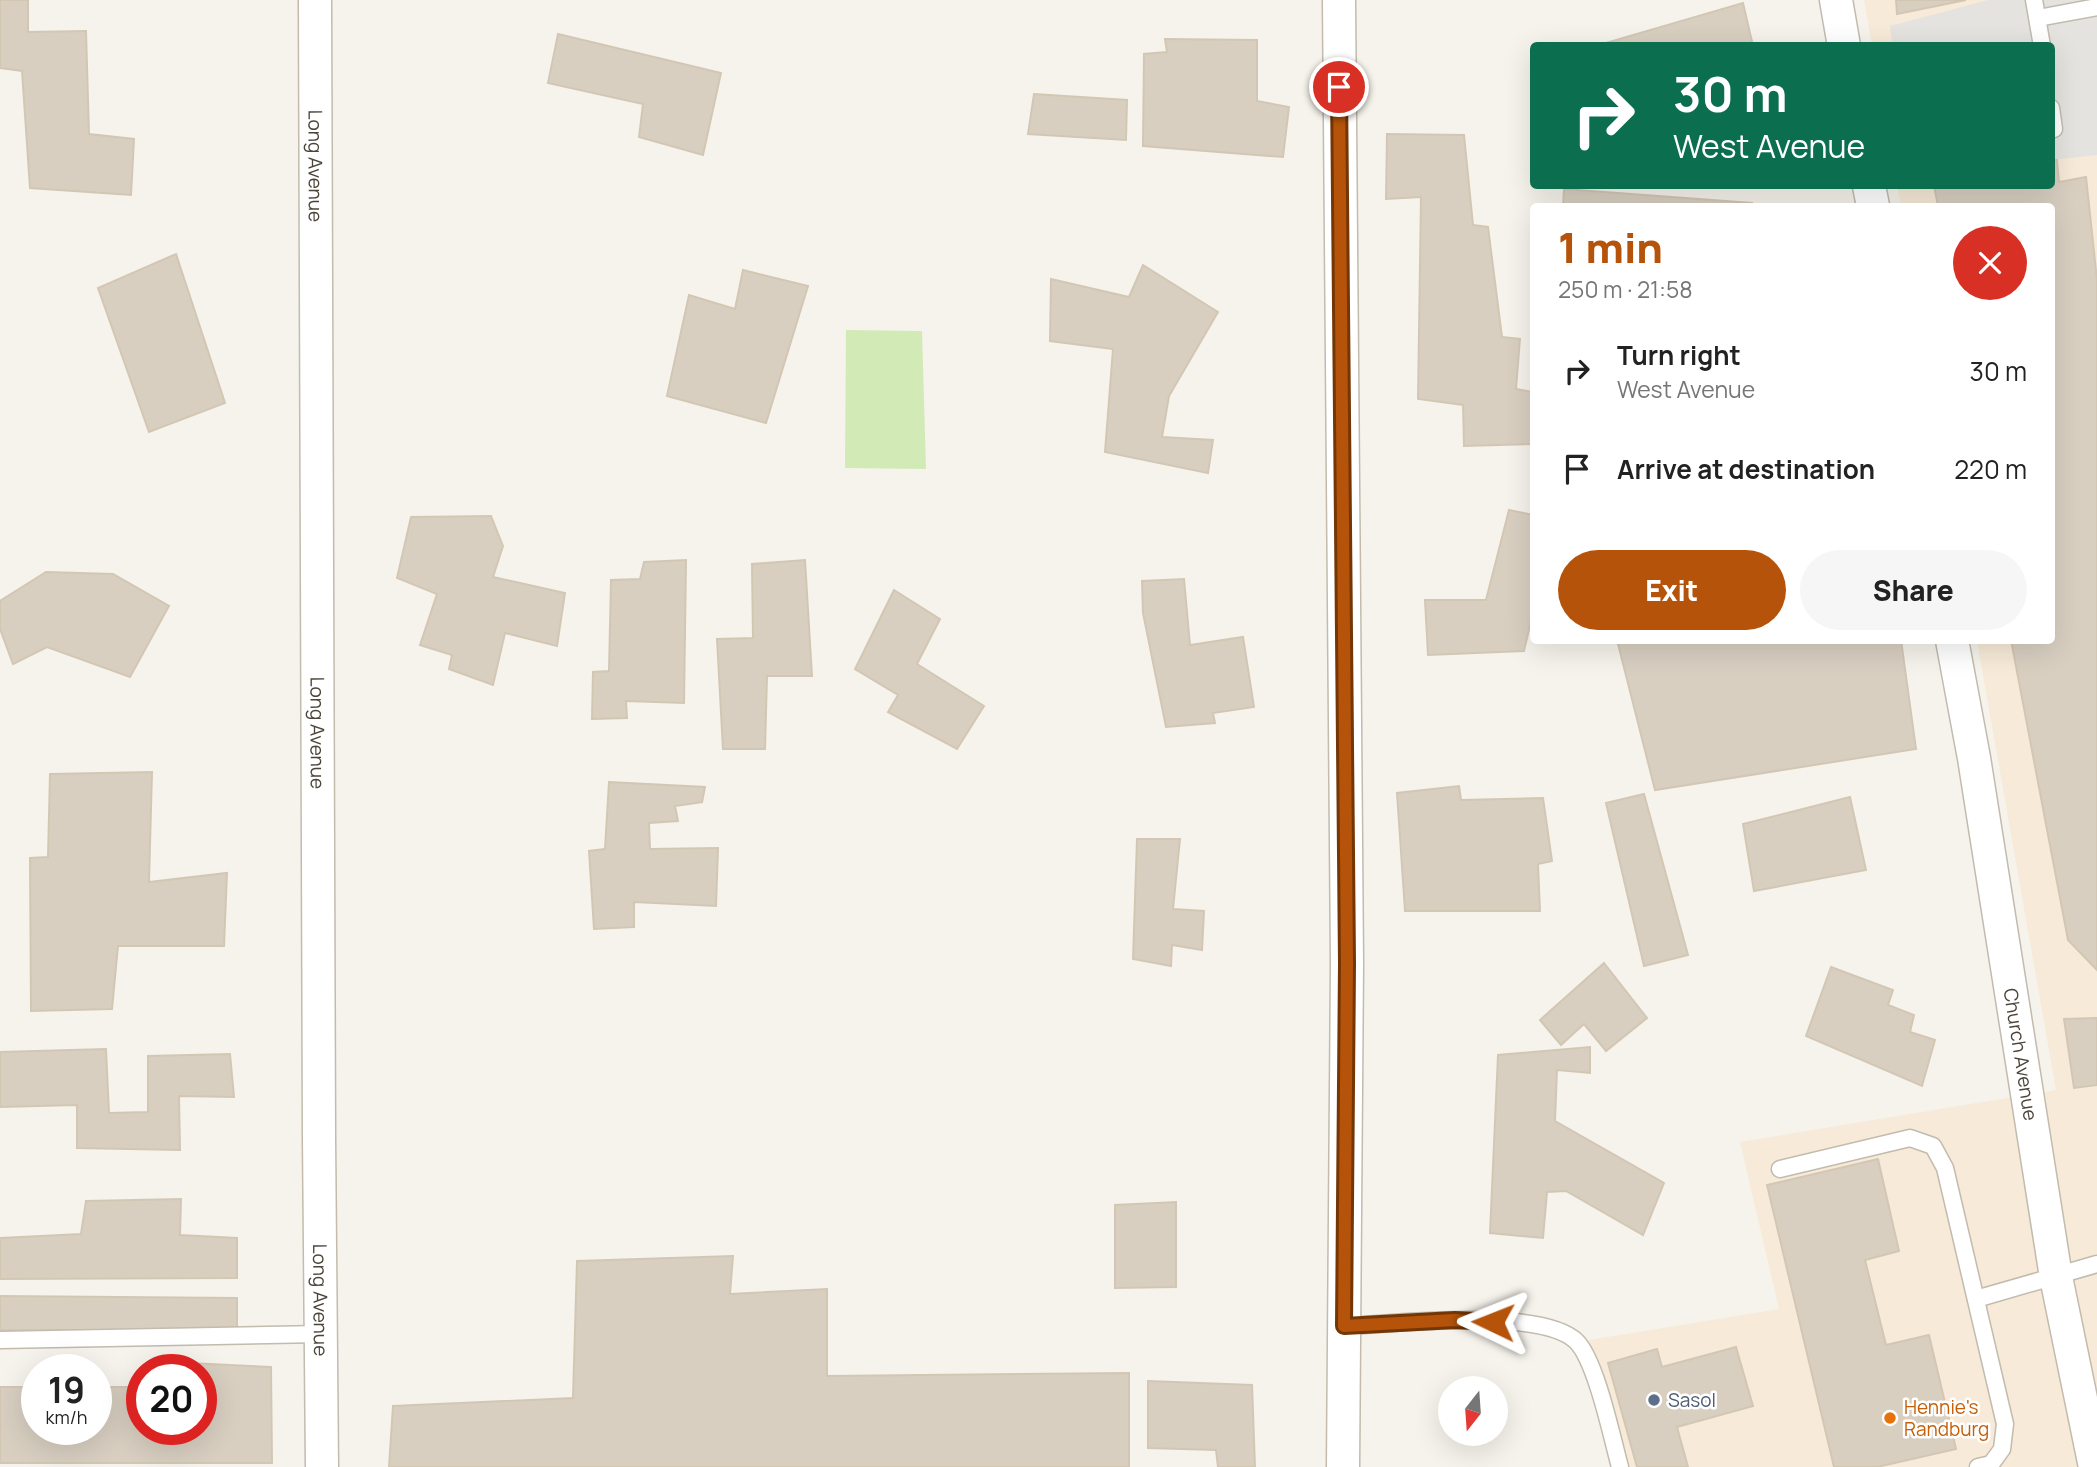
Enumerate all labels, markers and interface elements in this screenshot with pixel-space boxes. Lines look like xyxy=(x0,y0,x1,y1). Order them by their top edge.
pin xyxy=(1309,57,1369,117)
text: 30 m xyxy=(1673,60,1788,127)
icon: arrive xyxy=(1320,68,1358,106)
icon: right xyxy=(1558,70,1649,161)
street label: Long Avenue xyxy=(302,110,329,222)
text: West Avenue xyxy=(1673,124,1865,168)
text: 1 min xyxy=(1558,218,1663,276)
button: close xyxy=(1953,226,2027,300)
text: 250 m · 21:58 xyxy=(1558,273,1693,305)
text: Turn right xyxy=(1617,337,1741,373)
icon: right xyxy=(1558,352,1596,390)
text: 30 m xyxy=(1970,353,2027,389)
text: West Avenue xyxy=(1617,373,1755,405)
icon: arrive xyxy=(1558,450,1596,488)
text: Arrive at destination xyxy=(1617,451,1875,487)
text: 220 m xyxy=(1954,451,2027,487)
button: Exit xyxy=(1558,550,1786,630)
button: Share xyxy=(1800,550,2027,630)
street label: Long Avenue xyxy=(304,677,331,789)
street label: Church Avenue xyxy=(1998,986,2044,1122)
street label: Long Avenue xyxy=(307,1244,334,1356)
position arrow xyxy=(1456,1285,1530,1359)
speed limit sign: 20 xyxy=(126,1354,217,1445)
text: 19 xyxy=(48,1366,85,1414)
north arrow xyxy=(1438,1376,1508,1446)
map controls xyxy=(1438,1376,1508,1446)
place label: Sasol xyxy=(1668,1387,1716,1413)
marker: Sasol xyxy=(1646,1392,1662,1408)
place label: Hennie's Randburg xyxy=(1904,1394,1989,1442)
text: km/h xyxy=(46,1405,87,1429)
marker: Hennie's Randburg xyxy=(1882,1410,1898,1426)

